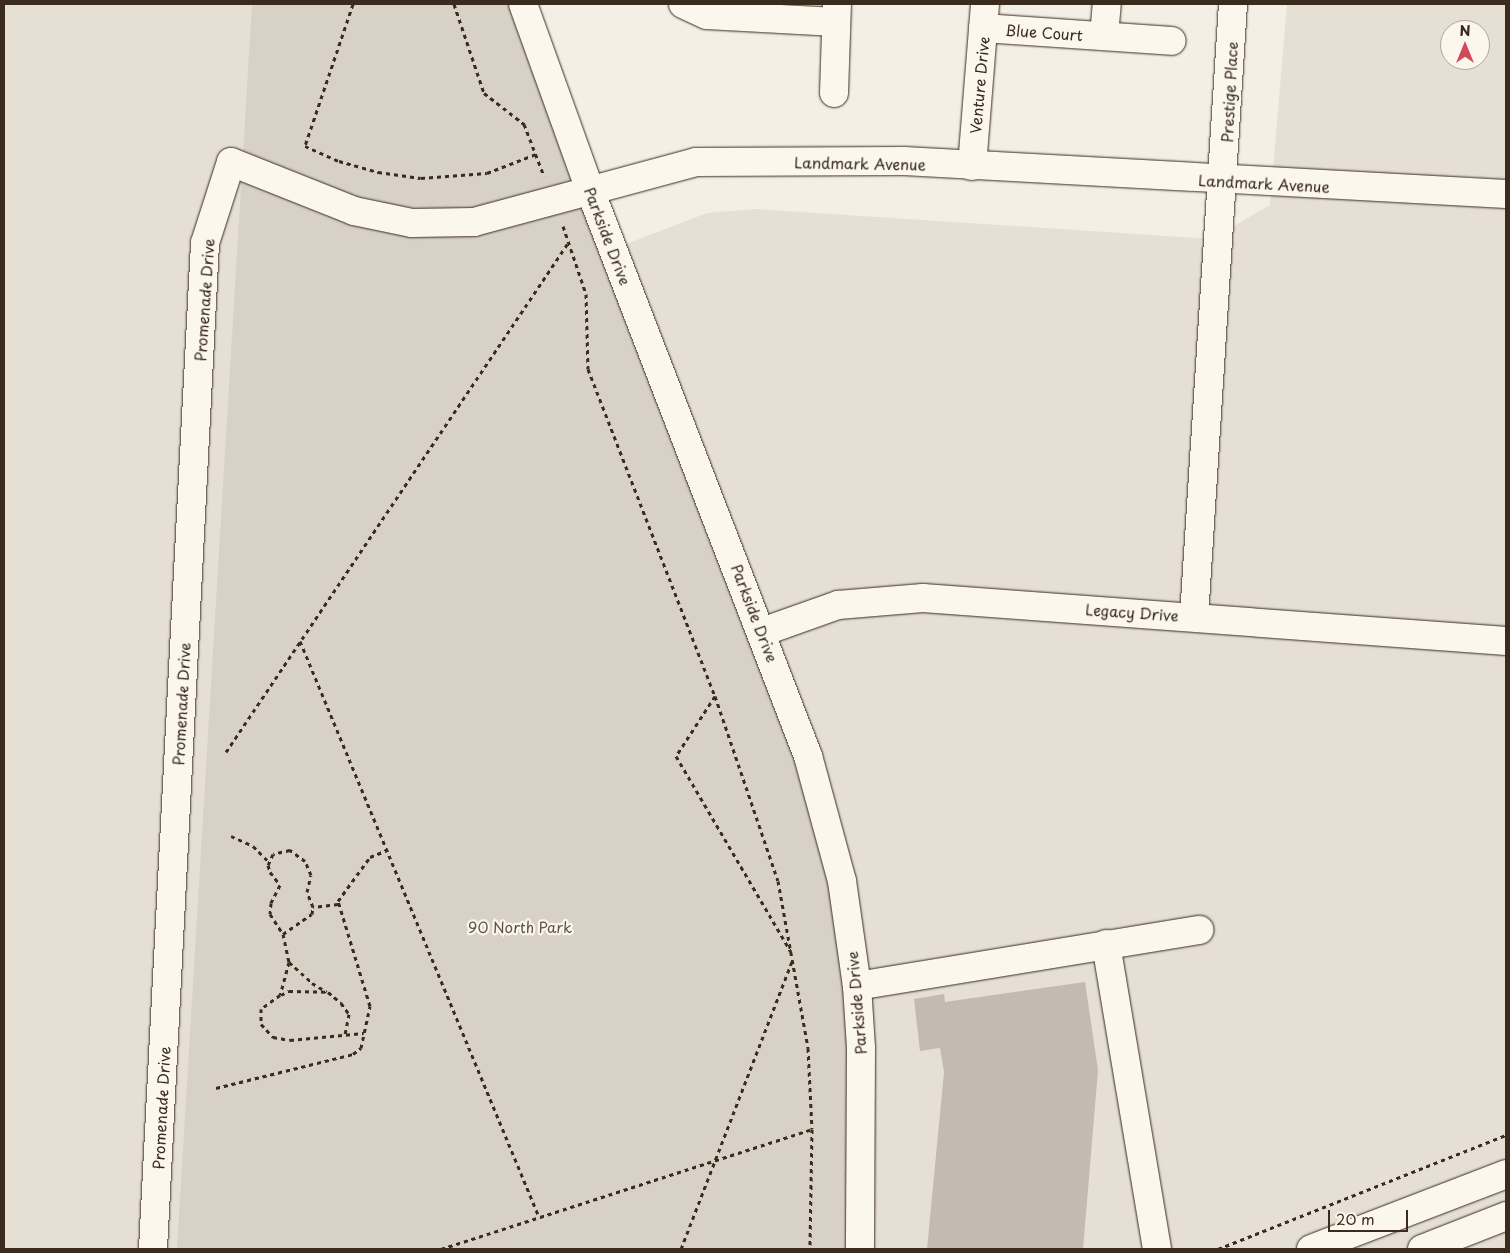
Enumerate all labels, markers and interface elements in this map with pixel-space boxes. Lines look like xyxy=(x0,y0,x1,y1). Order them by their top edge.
street label: Blue Court xyxy=(1005,20,1083,44)
north arrow xyxy=(1440,20,1490,70)
text: N xyxy=(1459,20,1471,41)
street label: Venture Drive xyxy=(966,35,992,135)
street label: Prestige Place xyxy=(1217,41,1241,143)
street label: Landmark Avenue xyxy=(794,153,926,173)
street label: Landmark Avenue xyxy=(1198,171,1330,195)
street label: Parkside Drive xyxy=(581,184,635,288)
street label: Promenade Drive xyxy=(191,237,217,363)
street label: Parkside Drive xyxy=(728,561,782,665)
street label: Legacy Drive xyxy=(1085,600,1179,624)
street label: Promenade Drive xyxy=(169,642,193,766)
park label: 90 North Park xyxy=(468,918,572,936)
street label: Parkside Drive xyxy=(843,951,869,1055)
street label: Promenade Drive xyxy=(149,1046,173,1170)
scale bar xyxy=(1330,1200,1410,1232)
text: 20 m xyxy=(1336,1207,1375,1230)

